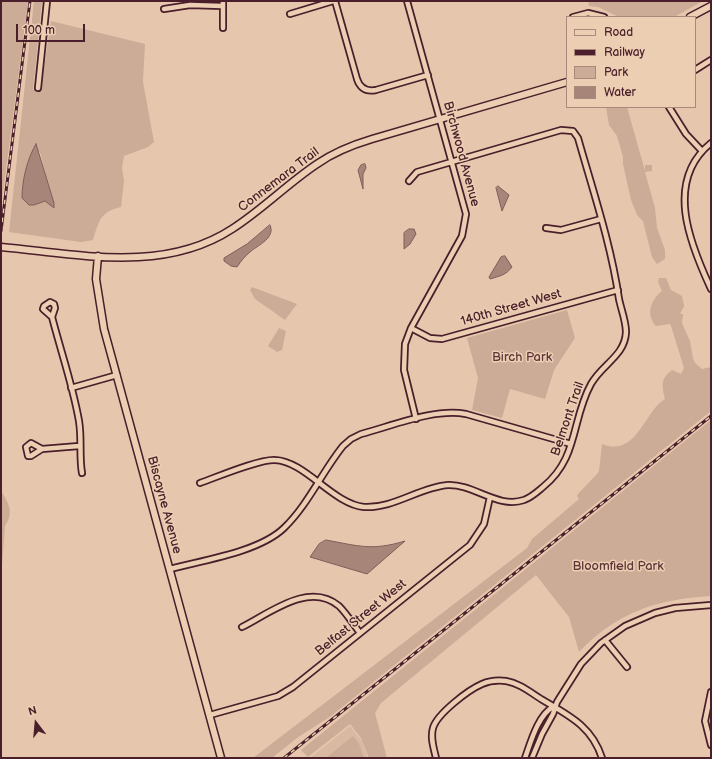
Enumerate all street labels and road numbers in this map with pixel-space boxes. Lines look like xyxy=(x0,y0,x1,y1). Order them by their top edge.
street label: Birchwood Avenue xyxy=(439,100,483,208)
street label: Connemara Trail xyxy=(235,144,323,216)
street label: 140th Street West xyxy=(459,286,563,330)
street label: Belmont Trail xyxy=(548,380,588,458)
street label: Biscayne Avenue xyxy=(143,454,185,556)
street label: Belfast Street West xyxy=(312,576,410,660)

